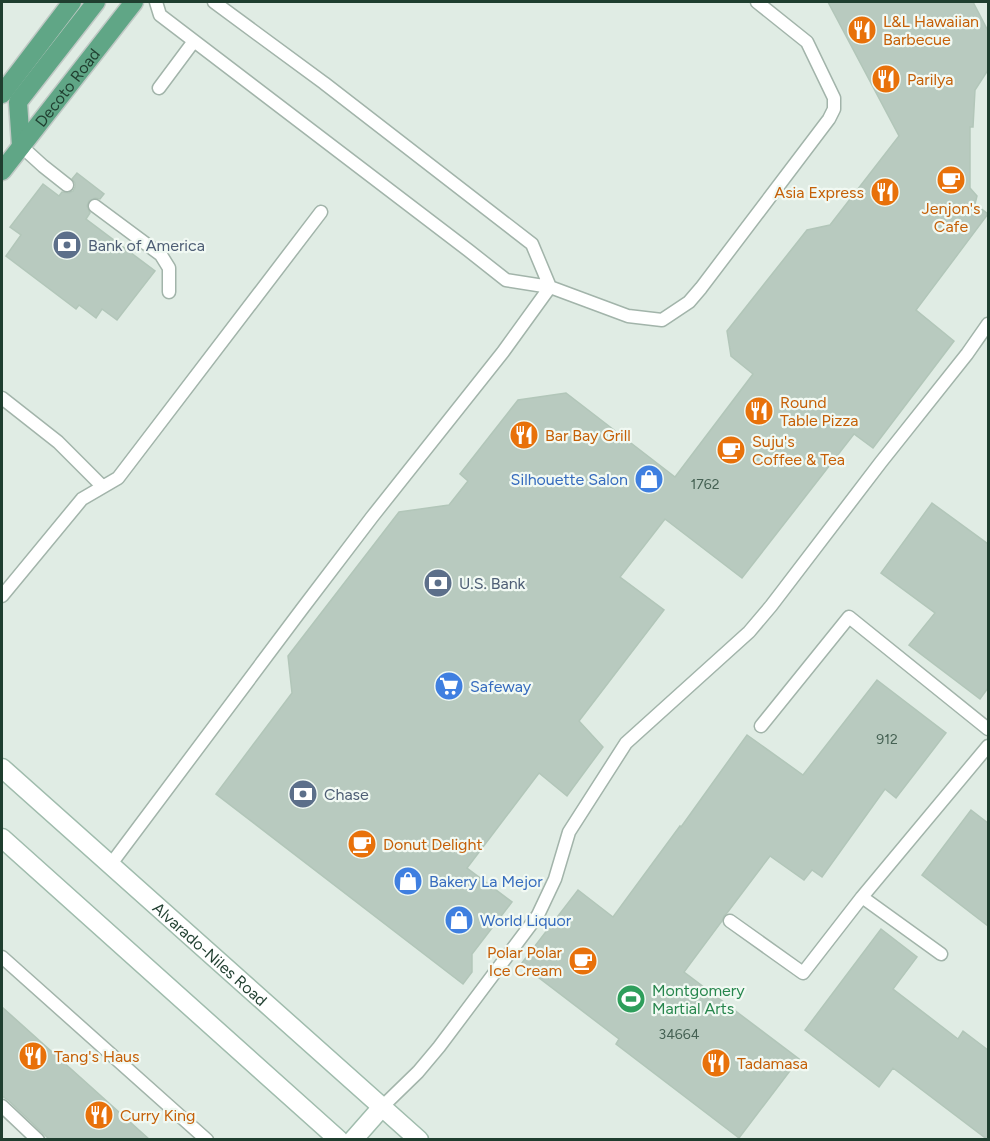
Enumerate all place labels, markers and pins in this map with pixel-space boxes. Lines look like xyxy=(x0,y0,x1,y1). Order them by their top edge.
place label: L&L Hawaiian Barbecue xyxy=(883,12,979,49)
restaurant icon: L&L Hawaiian Barbecue xyxy=(846,14,878,46)
restaurant icon: Parilya xyxy=(870,63,902,95)
place label: Parilya xyxy=(907,70,953,89)
cafe icon: Jenjon's Cafe xyxy=(935,164,967,196)
restaurant icon: Asia Express xyxy=(869,176,901,208)
place label: Asia Express xyxy=(774,183,864,202)
place label: Jenjon's Cafe xyxy=(921,199,981,236)
bank icon: Bank of America xyxy=(51,229,83,261)
place label: Bank of America xyxy=(88,236,205,255)
place label: Round Table Pizza xyxy=(780,393,858,430)
restaurant icon: Round Table Pizza xyxy=(743,395,775,427)
restaurant icon: Bar Bay Grill xyxy=(508,419,540,451)
place label: Bar Bay Grill xyxy=(545,426,631,445)
place label: Suju's Coffee & Tea xyxy=(752,432,845,469)
cafe icon: Suju's Coffee & Tea xyxy=(715,434,747,466)
shop icon: Silhouette Salon xyxy=(633,463,665,495)
place label: Silhouette Salon xyxy=(511,470,628,489)
bank icon: U.S. Bank xyxy=(422,567,454,599)
place label: U.S. Bank xyxy=(459,574,526,593)
supermarket icon: Safeway xyxy=(433,670,465,702)
place label: Safeway xyxy=(470,677,532,696)
bank icon: Chase xyxy=(287,778,319,810)
place label: Chase xyxy=(324,785,369,804)
cafe icon: Donut Delight xyxy=(346,828,378,860)
place label: Donut Delight xyxy=(383,835,483,854)
shop icon: Bakery La Mejor xyxy=(392,865,424,897)
place label: Bakery La Mejor xyxy=(429,872,543,891)
shop icon: World Liquor xyxy=(443,904,475,936)
place label: World Liquor xyxy=(480,911,572,930)
place label: Polar Polar Ice Cream xyxy=(487,943,563,980)
cafe icon: Polar Polar Ice Cream xyxy=(567,945,599,977)
place label: Montgomery Martial Arts xyxy=(652,981,745,1018)
sports icon: Montgomery Martial Arts xyxy=(615,983,647,1015)
restaurant icon: Tang's Haus xyxy=(17,1040,49,1072)
place label: Tang's Haus xyxy=(54,1047,140,1066)
restaurant icon: Tadamasa xyxy=(700,1047,732,1079)
place label: Tadamasa xyxy=(737,1054,808,1073)
restaurant icon: Curry King xyxy=(83,1099,115,1131)
place label: Curry King xyxy=(120,1106,195,1125)

